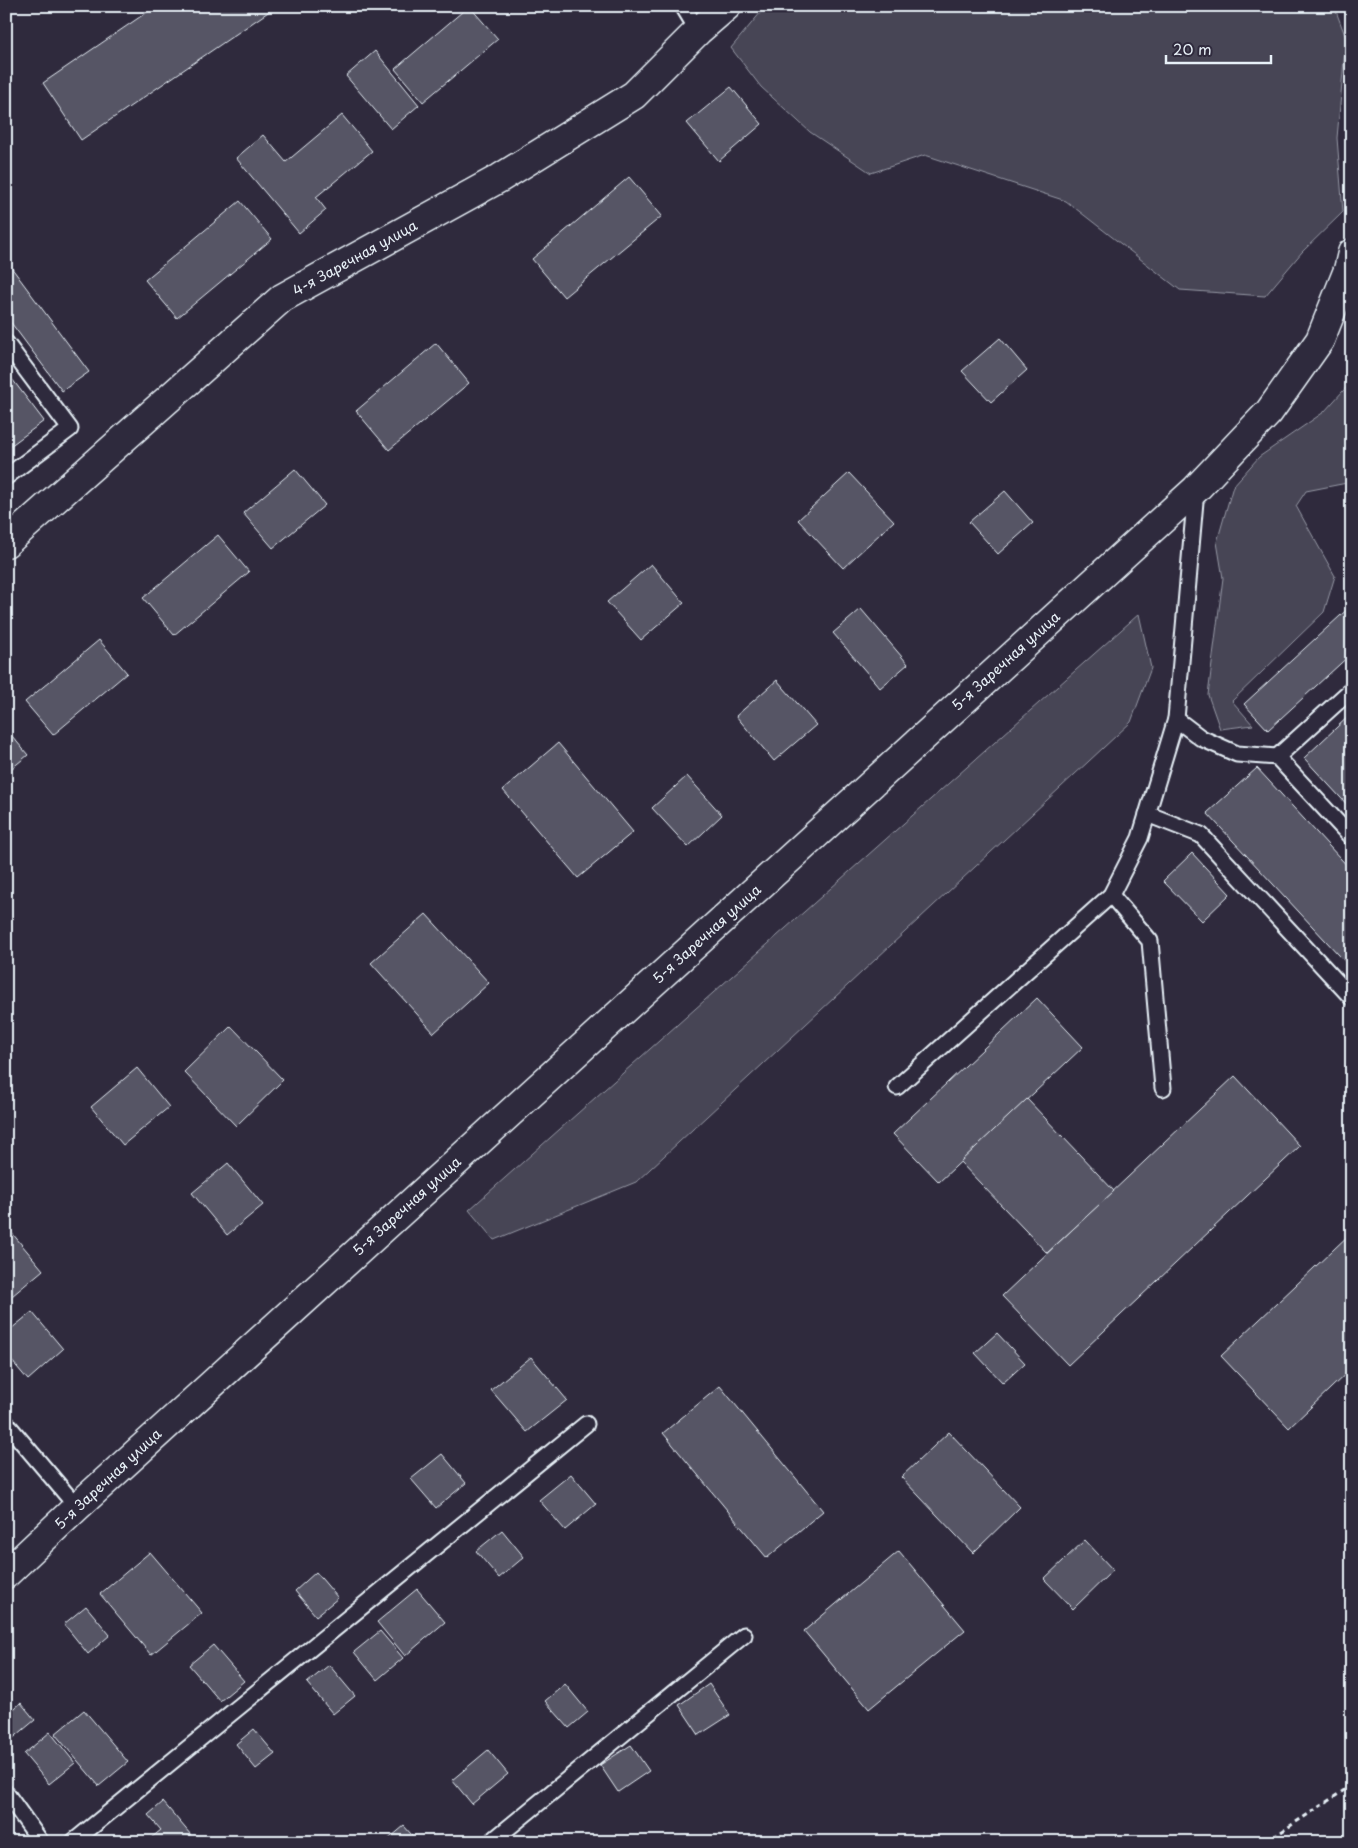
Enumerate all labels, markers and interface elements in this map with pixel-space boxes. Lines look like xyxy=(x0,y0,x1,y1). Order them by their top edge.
scale bar xyxy=(1166,32,1270,64)
text: 20 m xyxy=(1173,37,1212,60)
street label: 4-я Заречная улица xyxy=(289,214,421,301)
street label: 5-я Заречная улица xyxy=(947,606,1065,715)
street label: 5-я Заречная улица xyxy=(648,879,766,988)
street label: 5-я Заречная улица xyxy=(348,1151,466,1260)
street label: 5-я Заречная улица xyxy=(49,1423,166,1534)

